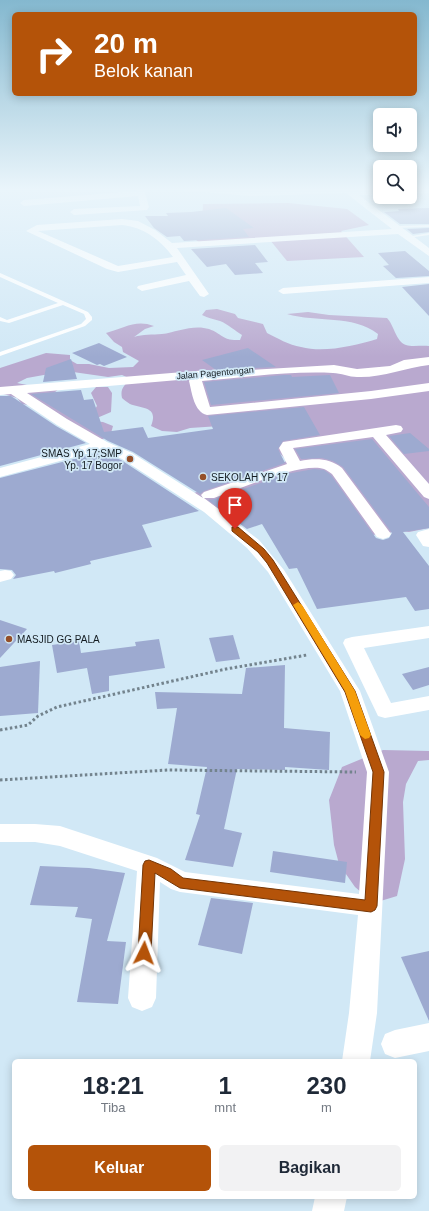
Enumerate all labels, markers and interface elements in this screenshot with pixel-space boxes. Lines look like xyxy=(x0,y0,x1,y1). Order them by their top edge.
icon: right xyxy=(28,28,80,80)
text: 20 m xyxy=(94,28,158,59)
text: Belok kanan xyxy=(94,61,193,81)
map controls xyxy=(373,108,417,204)
button: sound xyxy=(373,108,417,152)
button: search xyxy=(373,160,417,204)
street label: Jalan Pagentongan xyxy=(176,365,254,381)
place label: SMAS Yp 17;SMP Yp. 17 Bogor xyxy=(41,448,123,471)
marker: SMAS Yp 17;SMP Yp. 17 Bogor xyxy=(125,454,135,464)
marker: SEKOLAH YP 17 xyxy=(198,472,208,482)
place label: SEKOLAH YP 17 xyxy=(211,472,288,483)
pin xyxy=(218,488,252,529)
icon: arrive xyxy=(224,494,246,516)
marker: MASJID GG PALA xyxy=(4,634,14,644)
place label: MASJID GG PALA xyxy=(17,634,100,645)
position arrow xyxy=(123,932,165,974)
text: 18:21 xyxy=(82,1072,144,1099)
text: 1 xyxy=(218,1072,232,1099)
text: 230 xyxy=(306,1072,347,1099)
text: Tiba xyxy=(101,1100,126,1115)
text: mnt xyxy=(214,1100,236,1115)
text: m xyxy=(321,1100,332,1115)
button: Keluar xyxy=(28,1145,211,1191)
button: Bagikan xyxy=(219,1145,401,1191)

